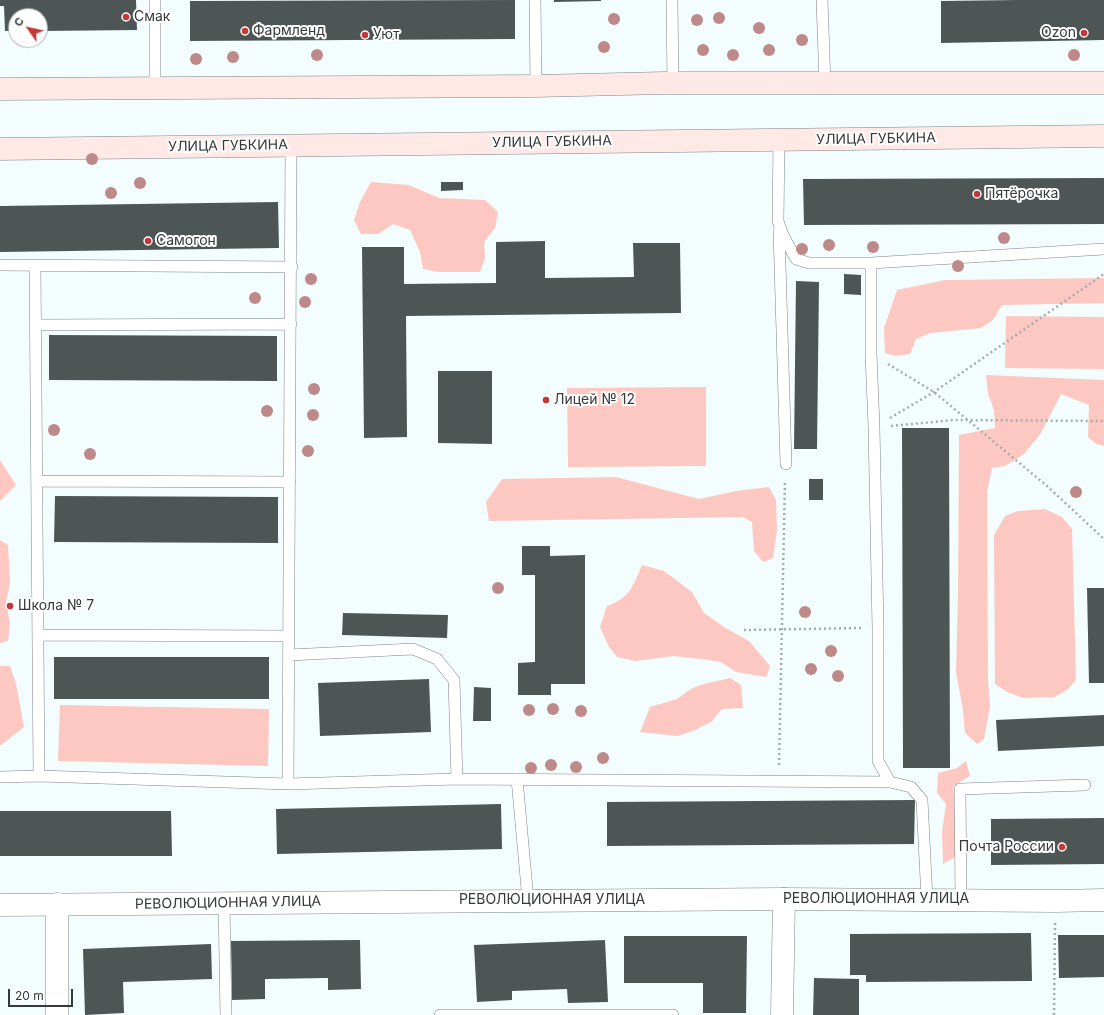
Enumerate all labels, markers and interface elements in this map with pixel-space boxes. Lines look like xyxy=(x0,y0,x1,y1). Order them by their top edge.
north arrow xyxy=(8,8,48,48)
place label: Смак xyxy=(134,9,170,25)
marker: Смак xyxy=(121,12,131,22)
text: С xyxy=(11,15,27,29)
place label: Фармленд xyxy=(253,23,325,39)
place label: Ozon xyxy=(1041,25,1076,41)
marker: Фармленд xyxy=(240,26,250,36)
place label: Уют xyxy=(373,27,400,43)
marker: Ozon xyxy=(1079,28,1089,38)
marker: Уют xyxy=(360,30,370,40)
street label: УЛИЦА ГУБКИНА xyxy=(816,130,936,148)
street label: УЛИЦА ГУБКИНА xyxy=(492,133,612,151)
street label: УЛИЦА ГУБКИНА xyxy=(168,137,288,155)
place label: Пятёрочка xyxy=(985,186,1058,202)
marker: Пятёрочка xyxy=(972,189,982,199)
place label: Самогон xyxy=(156,233,216,249)
marker: Самогон xyxy=(143,236,153,246)
place label: Лицей № 12 xyxy=(554,392,635,408)
marker: Лицей № 12 xyxy=(541,395,551,405)
place label: Школа № 7 xyxy=(18,598,94,614)
marker: Школа № 7 xyxy=(5,601,15,611)
place label: Почта России xyxy=(959,839,1054,855)
marker: Почта России xyxy=(1057,842,1067,852)
street label: РЕВОЛЮЦИОННАЯ УЛИЦА xyxy=(783,891,969,907)
street label: РЕВОЛЮЦИОННАЯ УЛИЦА xyxy=(459,892,645,908)
street label: РЕВОЛЮЦИОННАЯ УЛИЦА xyxy=(135,893,321,913)
scale bar xyxy=(10,981,75,1007)
text: 20 m xyxy=(15,988,44,1003)

